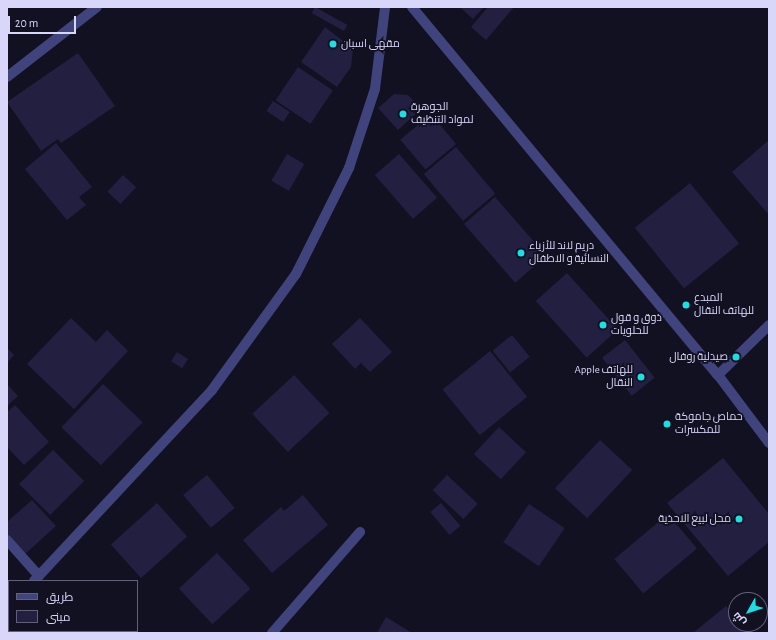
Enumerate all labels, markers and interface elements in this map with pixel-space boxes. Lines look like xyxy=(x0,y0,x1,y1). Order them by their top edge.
scale bar xyxy=(10,8,78,34)
text: 20 m xyxy=(15,17,38,29)
place label: مقهى اسبان xyxy=(341,37,400,51)
marker: مقهى اسبان xyxy=(328,39,338,49)
place label: الجوهرة لمواد التنظيف xyxy=(411,101,473,127)
marker: الجوهرة لمواد التنظيف xyxy=(398,109,408,119)
place label: دريم لاند للأزياء النسائية و الاطفال xyxy=(529,240,609,266)
marker: دريم لاند للأزياء النسائية و الاطفال xyxy=(516,248,526,258)
place label: المبدع للهاتف النقال xyxy=(694,292,754,318)
marker: المبدع للهاتف النقال xyxy=(681,300,691,310)
place label: ذوق و قول للحلويات xyxy=(611,312,662,338)
marker: ذوق و قول للحلويات xyxy=(598,320,608,330)
place label: صيدلية روفال xyxy=(669,350,728,364)
marker: صيدلية روفال xyxy=(731,352,741,362)
place label: Apple للهاتف النقال xyxy=(575,364,633,390)
marker: Apple للهاتف النقال xyxy=(636,372,646,382)
place label: حماص جاموكة للمكسرات xyxy=(675,411,743,437)
marker: حماص جاموكة للمكسرات xyxy=(662,419,672,429)
place label: محل لبيع الاحذية xyxy=(658,512,731,526)
marker: محل لبيع الاحذية xyxy=(734,514,744,524)
legend xyxy=(8,580,138,632)
text: طريق xyxy=(46,591,73,603)
north arrow xyxy=(728,592,768,632)
text: ش xyxy=(730,610,748,628)
text: مبنى xyxy=(46,611,71,623)

